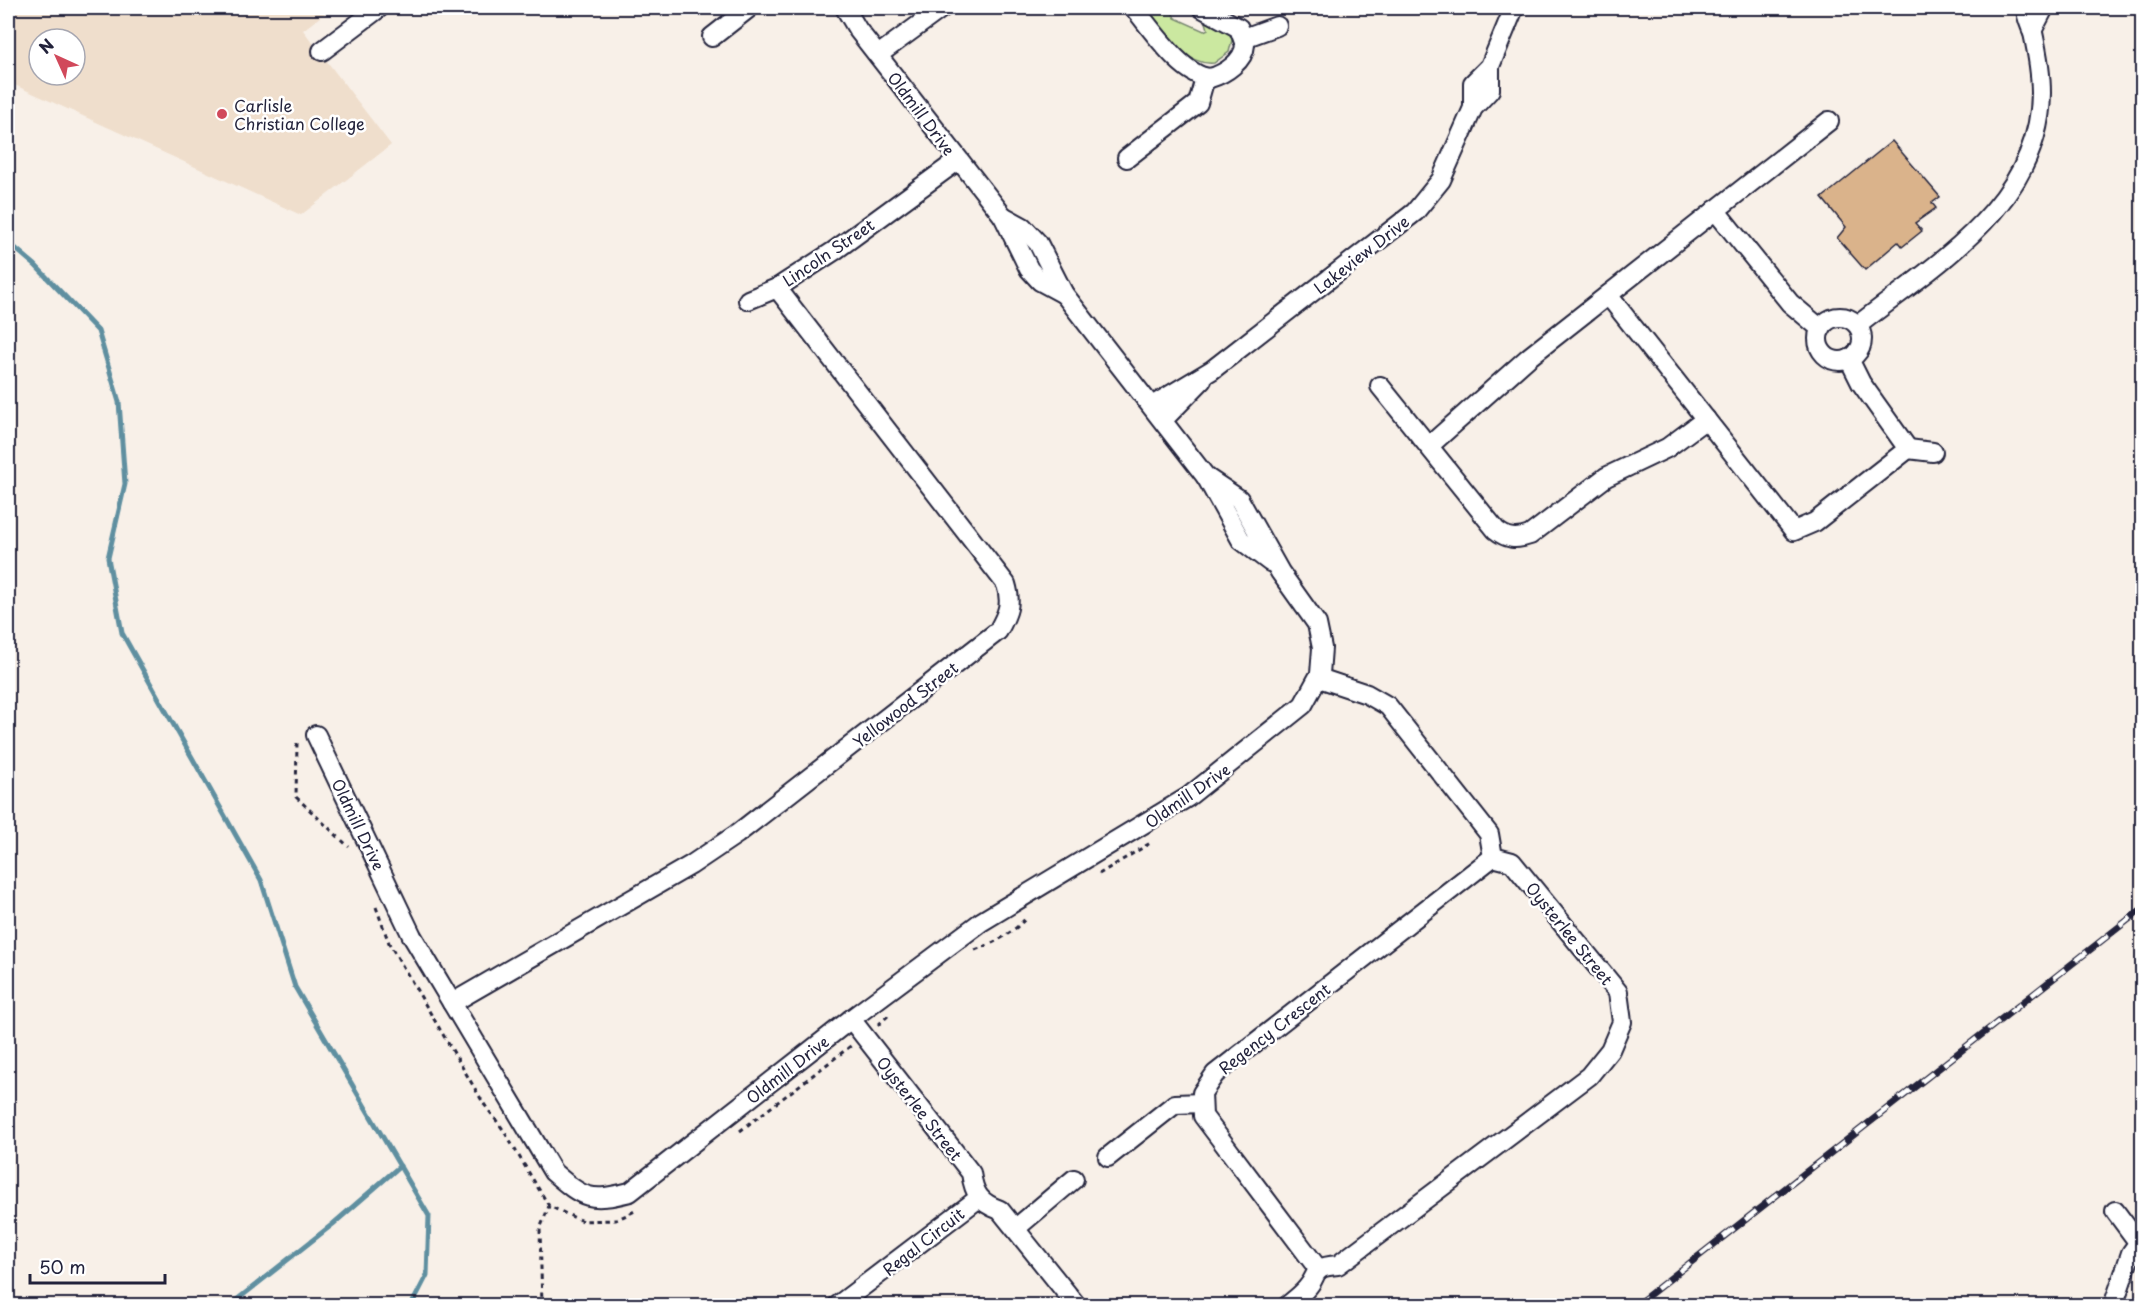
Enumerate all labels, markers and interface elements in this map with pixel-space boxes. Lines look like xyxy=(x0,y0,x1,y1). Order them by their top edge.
north arrow xyxy=(27,27,87,87)
text: N xyxy=(33,33,59,59)
street label: Oldmill Drive xyxy=(883,66,961,160)
place label: Carlisle Christian College xyxy=(234,93,365,135)
marker: Carlisle Christian College xyxy=(215,107,229,121)
street label: Lakeview Drive xyxy=(1308,209,1414,299)
street label: Lincoln Street xyxy=(777,212,879,292)
street label: Yellowood Street xyxy=(847,655,963,753)
street label: Oldmill Drive xyxy=(1140,757,1235,833)
street label: Oldmill Drive xyxy=(326,774,392,874)
street label: Oysterlee Street xyxy=(1521,876,1619,990)
street label: Regency Crescent xyxy=(1213,976,1335,1079)
street label: Oldmill Drive xyxy=(741,1029,833,1109)
street label: Oysterlee Street xyxy=(872,1051,969,1166)
street label: Regal Circuit xyxy=(877,1201,969,1281)
scale bar xyxy=(30,1247,165,1285)
text: 50 m xyxy=(39,1253,86,1280)

